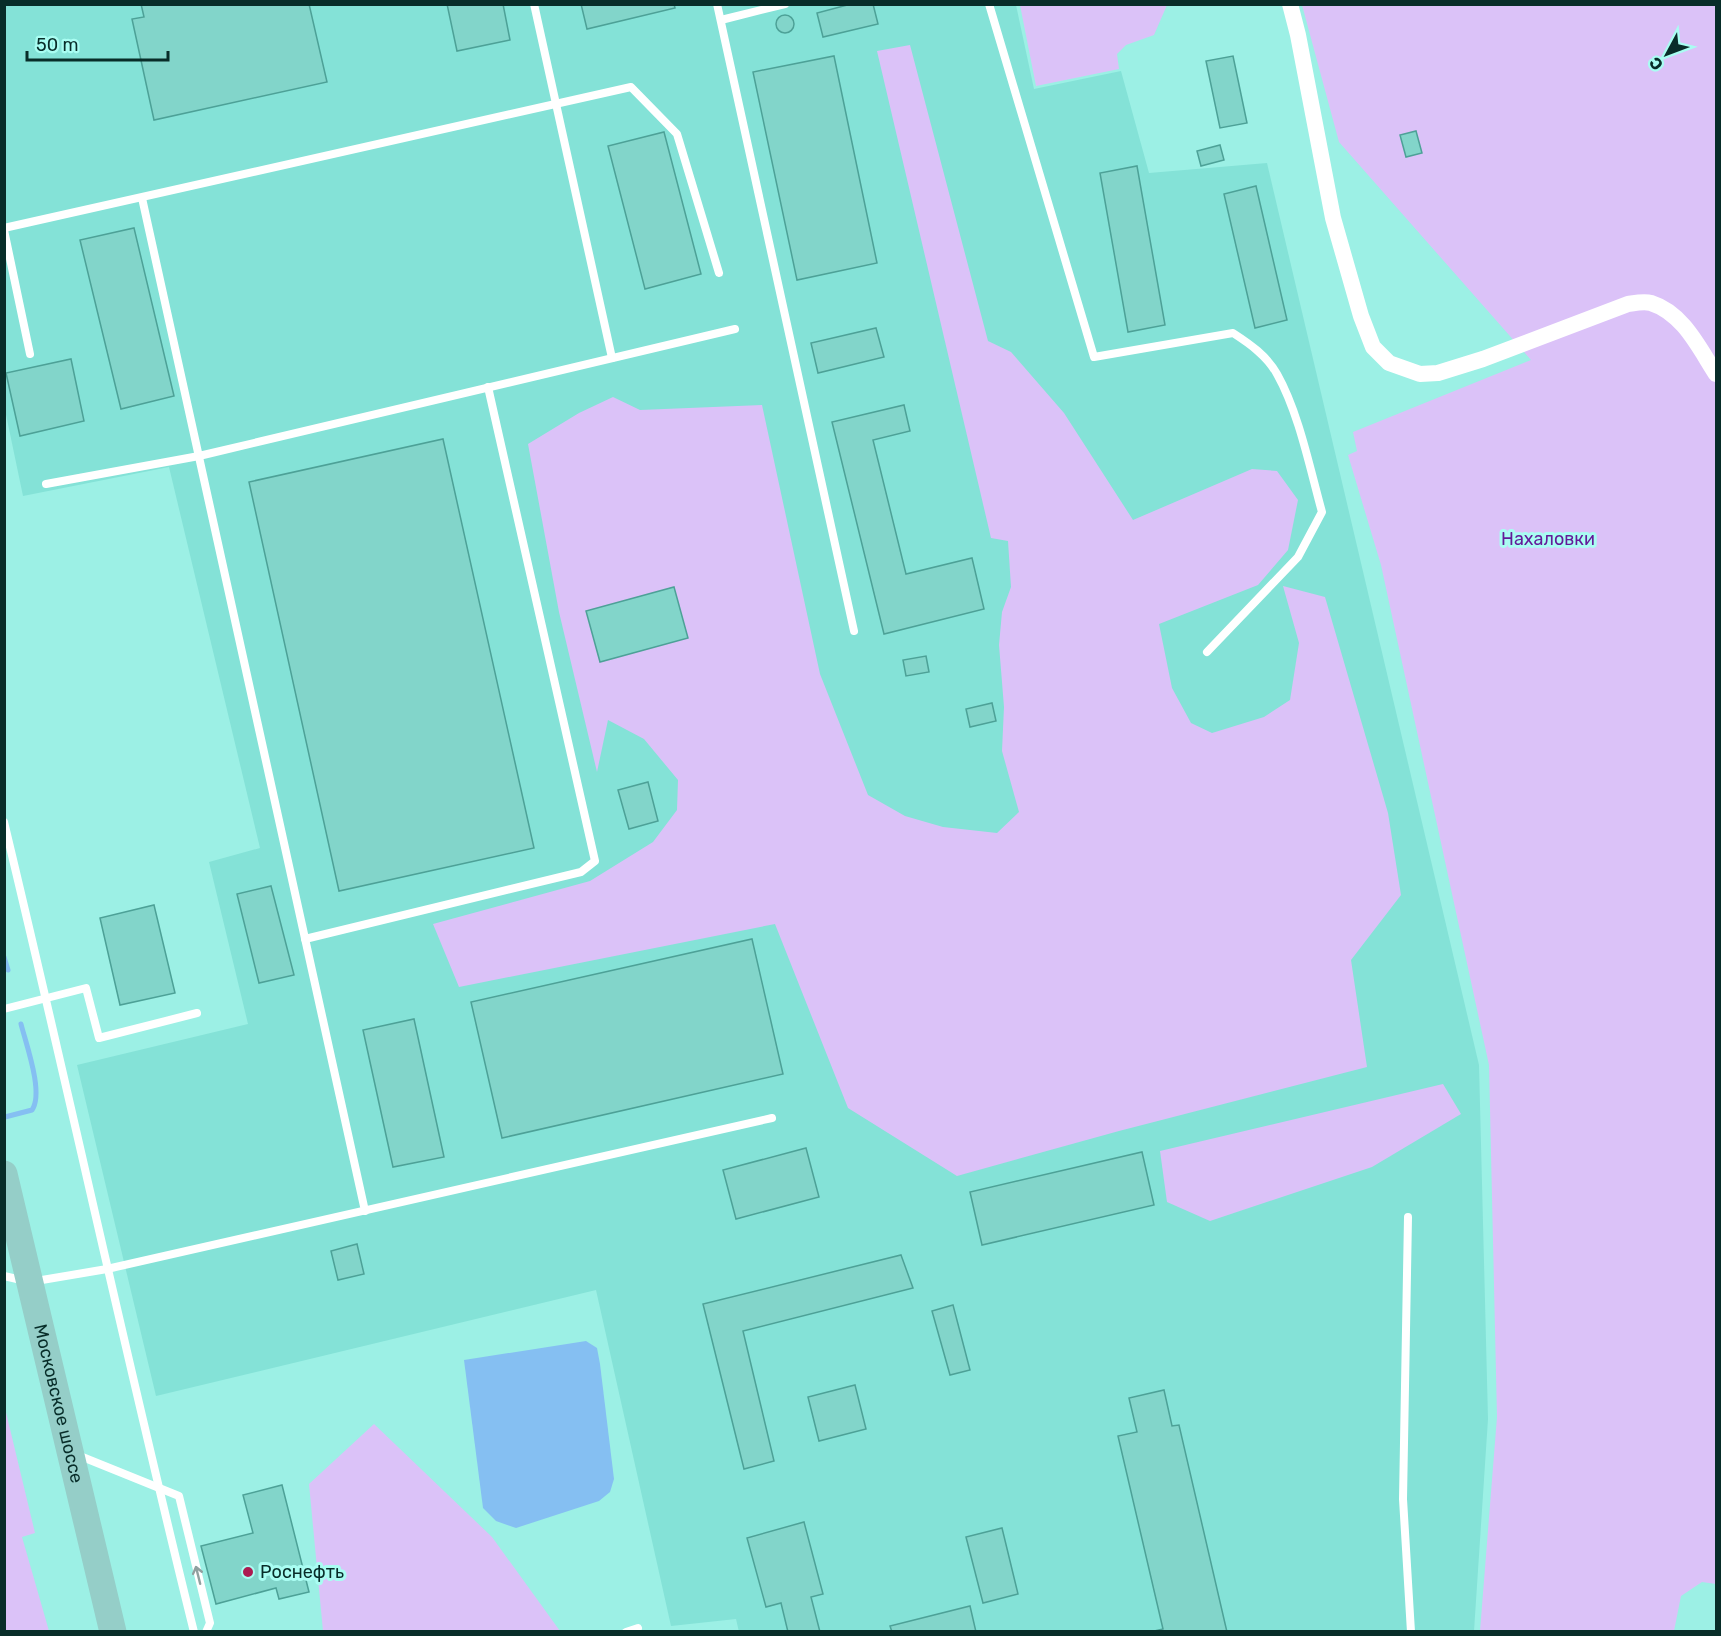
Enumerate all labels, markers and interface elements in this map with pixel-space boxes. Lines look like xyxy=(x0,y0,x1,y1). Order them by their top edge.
scale bar xyxy=(27,24,168,62)
north arrow xyxy=(1637,24,1697,84)
text: 50 m xyxy=(36,34,79,56)
text: С xyxy=(1645,53,1667,74)
park label: Нахаловки xyxy=(1501,528,1595,550)
street label: Московское шоссе xyxy=(29,1322,88,1485)
place label: Роснефть xyxy=(260,1561,344,1583)
marker: Роснефть xyxy=(241,1565,255,1579)
one-way arrow xyxy=(192,1566,204,1585)

